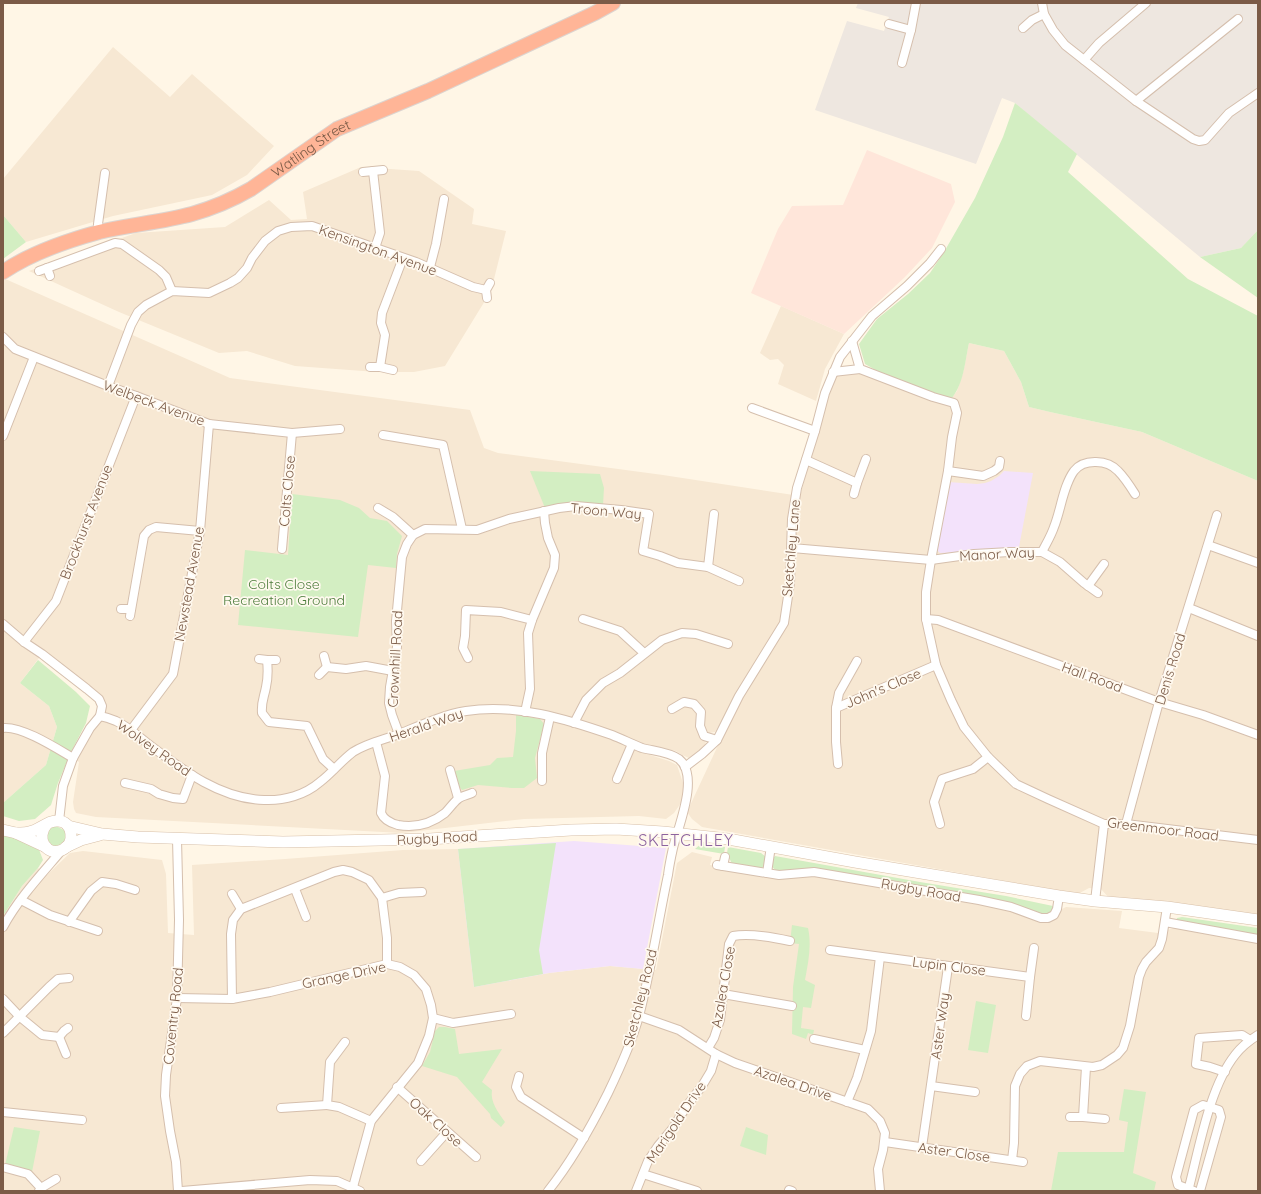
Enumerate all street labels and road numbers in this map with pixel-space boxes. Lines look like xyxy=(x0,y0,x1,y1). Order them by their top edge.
street label: Watling Street xyxy=(268,115,353,181)
street label: Kensington Avenue xyxy=(316,220,440,280)
street label: Welbeck Avenue xyxy=(101,376,208,430)
street label: Colts Close xyxy=(275,455,299,527)
street label: Brockhurst Avenue xyxy=(56,462,116,582)
street label: Troon Way xyxy=(570,499,642,523)
street label: Sketchley Lane xyxy=(778,499,804,597)
street label: Newstead Avenue xyxy=(170,525,208,643)
street label: Manor Way xyxy=(959,543,1035,565)
street label: Crownhill Road xyxy=(383,610,407,708)
street label: Denis Road xyxy=(1151,631,1189,707)
street label: Hall Road xyxy=(1059,658,1125,696)
street label: John's Close xyxy=(842,664,924,712)
street label: Herald Way xyxy=(387,704,465,746)
street label: Wolvey Road xyxy=(113,716,195,780)
street label: Greenmoor Road xyxy=(1106,813,1220,845)
street label: Rugby Road xyxy=(396,827,478,849)
street label: Rugby Road xyxy=(880,874,962,906)
street label: Azalea Close xyxy=(707,945,739,1029)
street label: Sketchley Road xyxy=(619,947,661,1049)
street label: Lupin Close xyxy=(911,953,987,979)
street label: Grange Drive xyxy=(300,957,388,993)
street label: Coventry Road xyxy=(159,967,187,1065)
street label: Aster Way xyxy=(926,991,954,1061)
street label: Azalea Drive xyxy=(752,1061,834,1105)
street label: Marigold Drive xyxy=(642,1078,710,1166)
street label: Oak Close xyxy=(406,1093,466,1151)
street label: Aster Close xyxy=(917,1138,991,1166)

